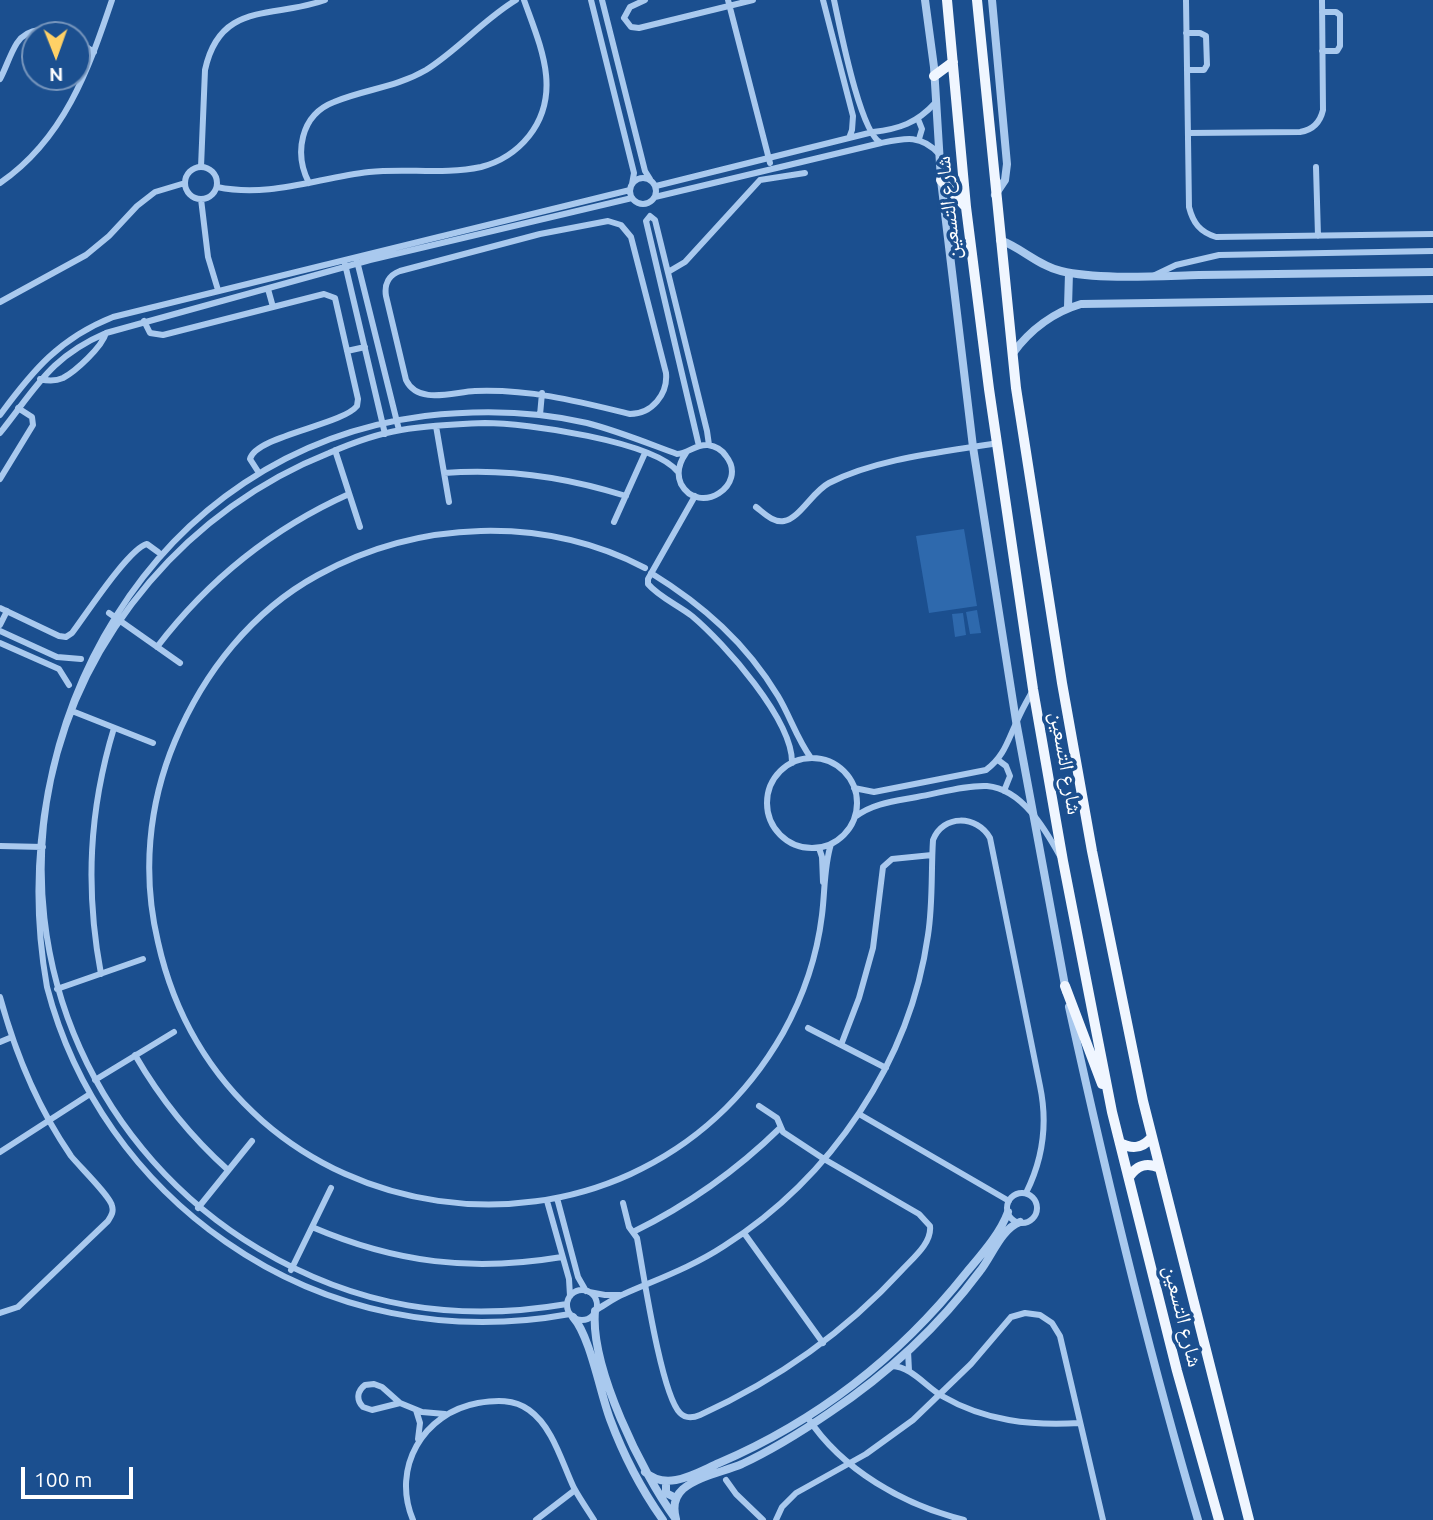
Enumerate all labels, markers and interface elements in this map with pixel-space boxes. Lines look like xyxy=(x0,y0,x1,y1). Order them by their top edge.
north arrow xyxy=(21,21,91,91)
text: N xyxy=(49,64,64,86)
street label: شارع التسعين xyxy=(930,155,966,261)
street label: شارع التسعين xyxy=(1045,710,1087,816)
street label: شارع التسعين xyxy=(1158,1262,1208,1370)
scale bar xyxy=(24,1454,136,1498)
text: 100 m xyxy=(34,1467,92,1491)

